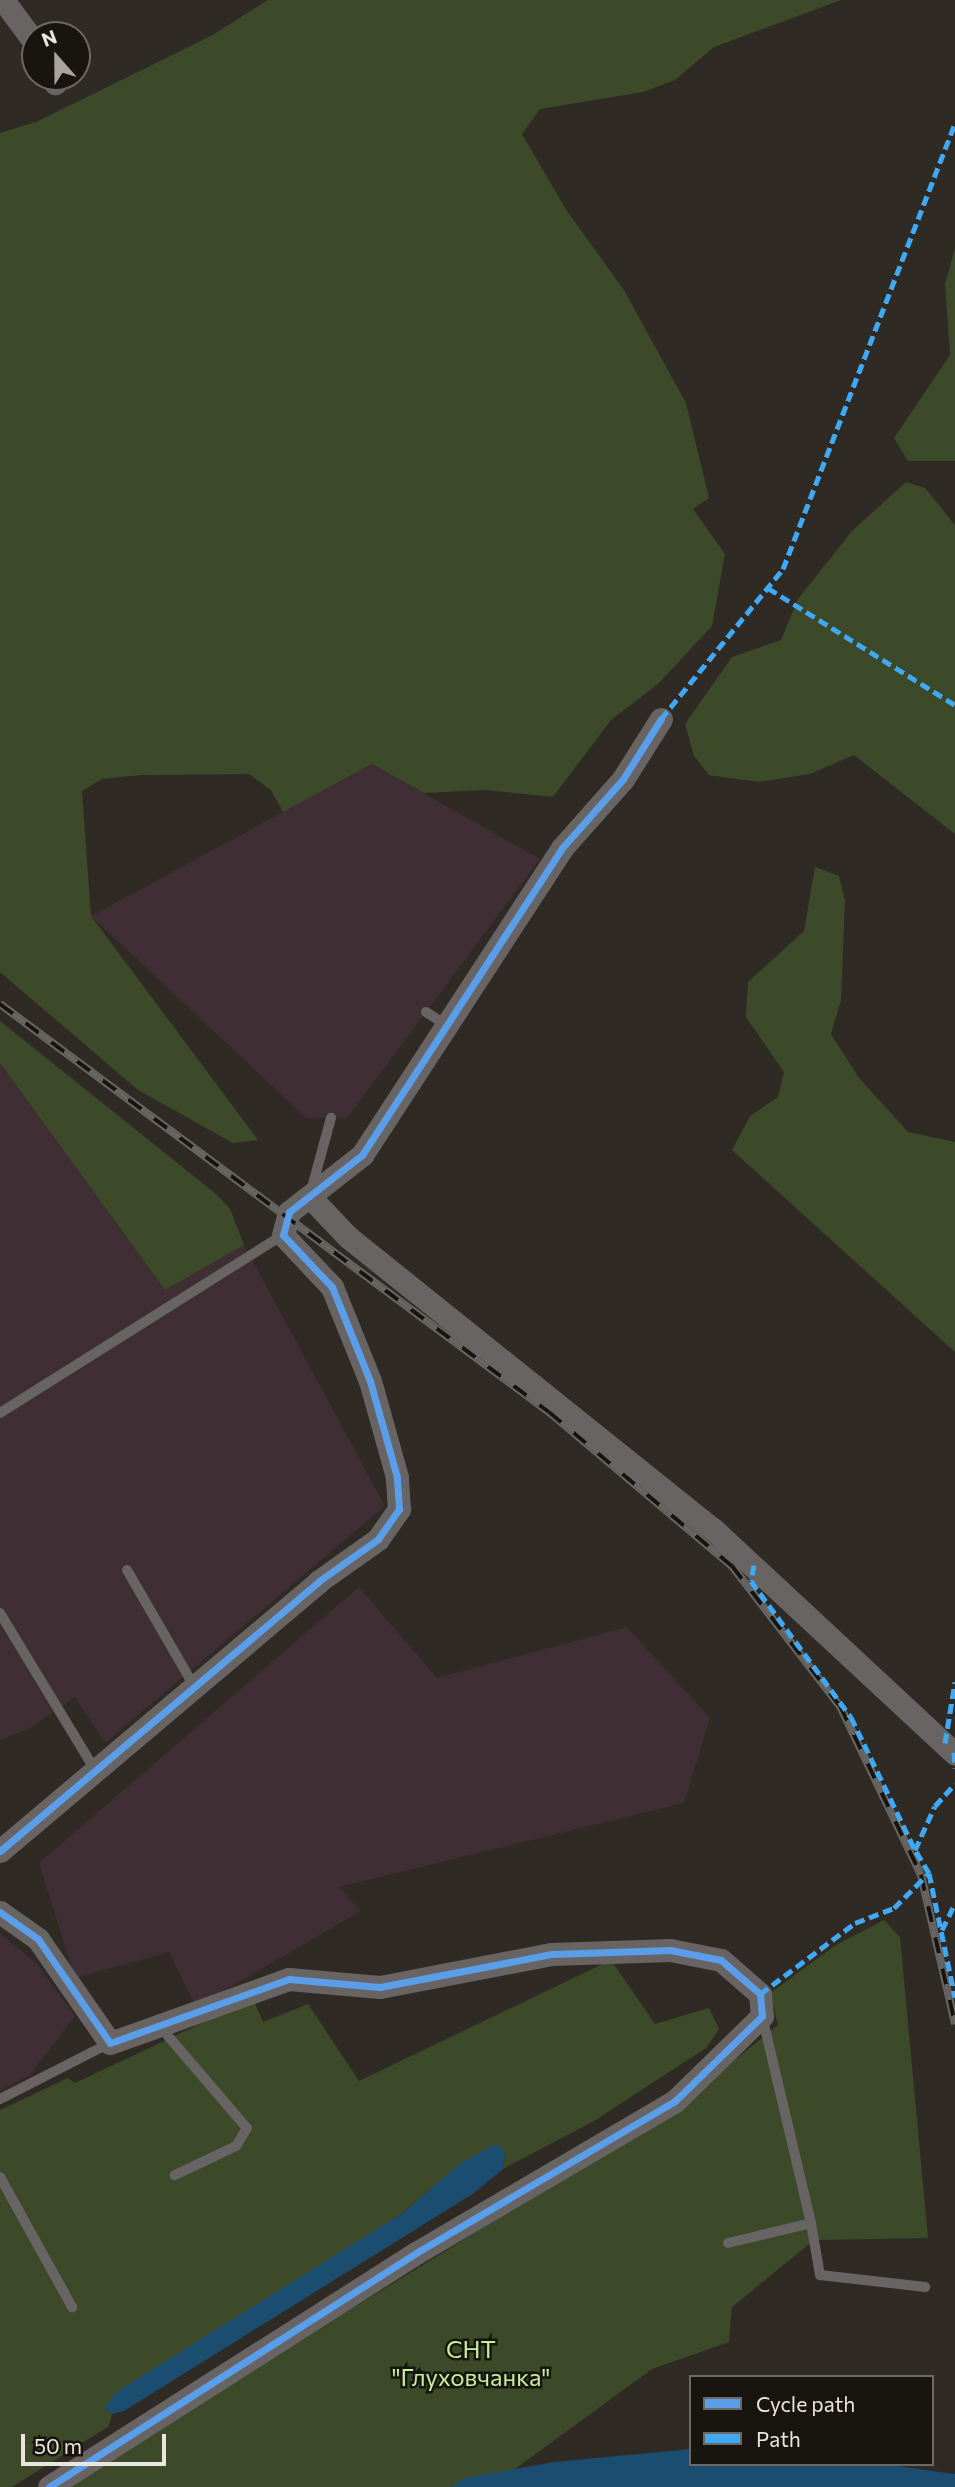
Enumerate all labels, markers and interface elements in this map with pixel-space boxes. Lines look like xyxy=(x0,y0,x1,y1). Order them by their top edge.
north arrow xyxy=(21,21,91,91)
text: N xyxy=(38,25,60,51)
park label: СНТ "Глуховчанка" xyxy=(392,2335,550,2391)
legend xyxy=(689,2375,934,2466)
text: Cycle path xyxy=(756,2391,855,2416)
scale bar xyxy=(24,2420,170,2464)
text: Path xyxy=(756,2426,801,2451)
text: 50 m xyxy=(34,2433,82,2458)

